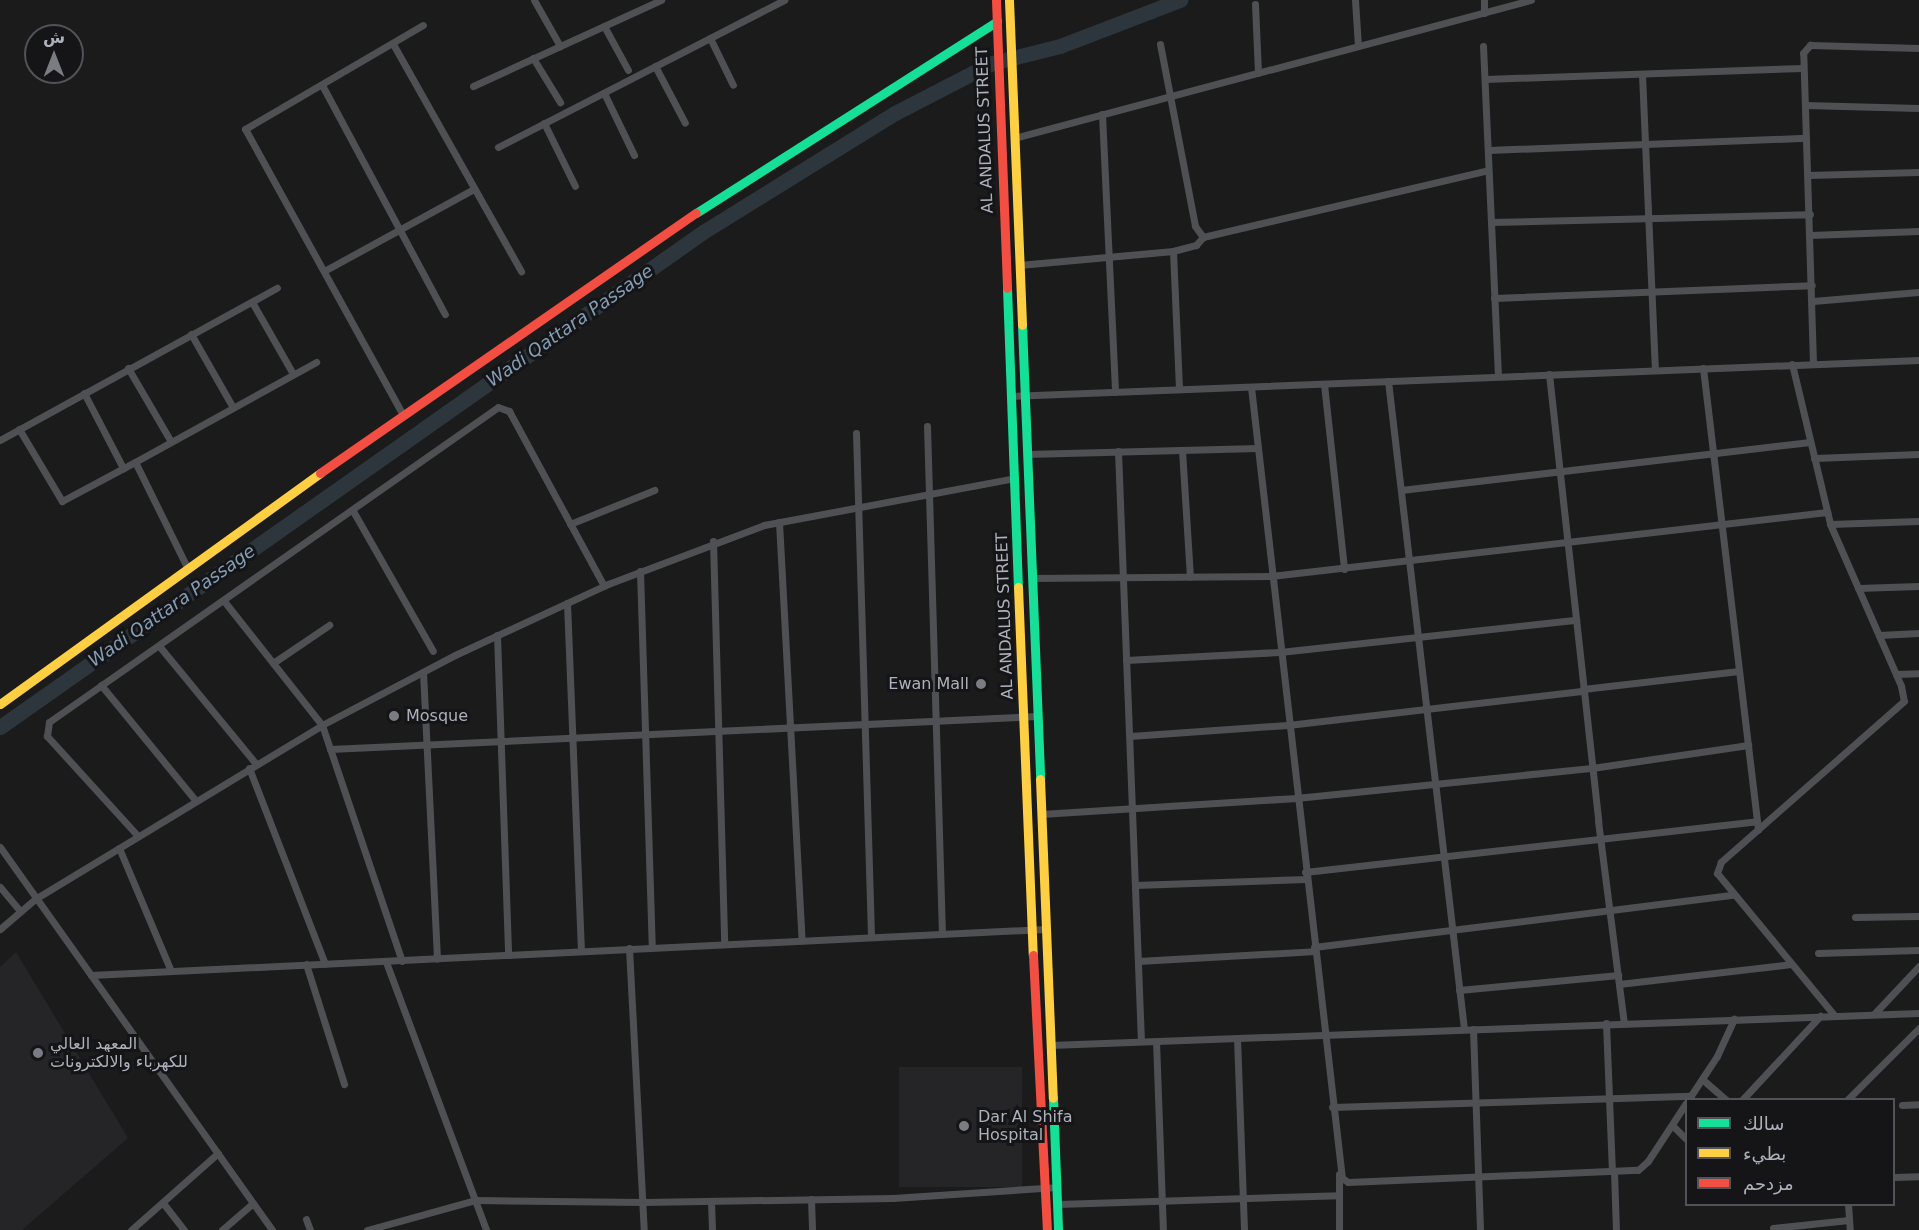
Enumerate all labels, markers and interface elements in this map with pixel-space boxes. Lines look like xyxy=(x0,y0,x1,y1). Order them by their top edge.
north arrow xyxy=(24,24,84,84)
text: ش xyxy=(43,28,65,47)
street label: AL ANDALUS STREET xyxy=(972,46,998,214)
water label: Wadi Qattara Passage xyxy=(482,260,658,392)
street label: AL ANDALUS STREET xyxy=(992,532,1018,700)
water label: Wadi Qattara Passage xyxy=(84,540,260,672)
place label: Ewan Mall xyxy=(888,674,969,694)
marker: Ewan Mall xyxy=(974,677,988,691)
place label: Mosque xyxy=(406,706,468,726)
marker: Mosque xyxy=(387,709,401,723)
place label: المعهد العالي للكهرباء والالكترونات xyxy=(50,1034,188,1072)
marker: المعهد العالي للكهرباء والالكترونات xyxy=(31,1046,45,1060)
legend xyxy=(1685,1098,1895,1206)
place label: Dar Al Shifa Hospital xyxy=(978,1107,1072,1145)
text: سالك xyxy=(1743,1113,1784,1134)
marker: Dar Al Shifa Hospital xyxy=(955,1117,973,1135)
text: بطيء xyxy=(1743,1143,1786,1164)
text: مزدحم xyxy=(1743,1173,1794,1194)

